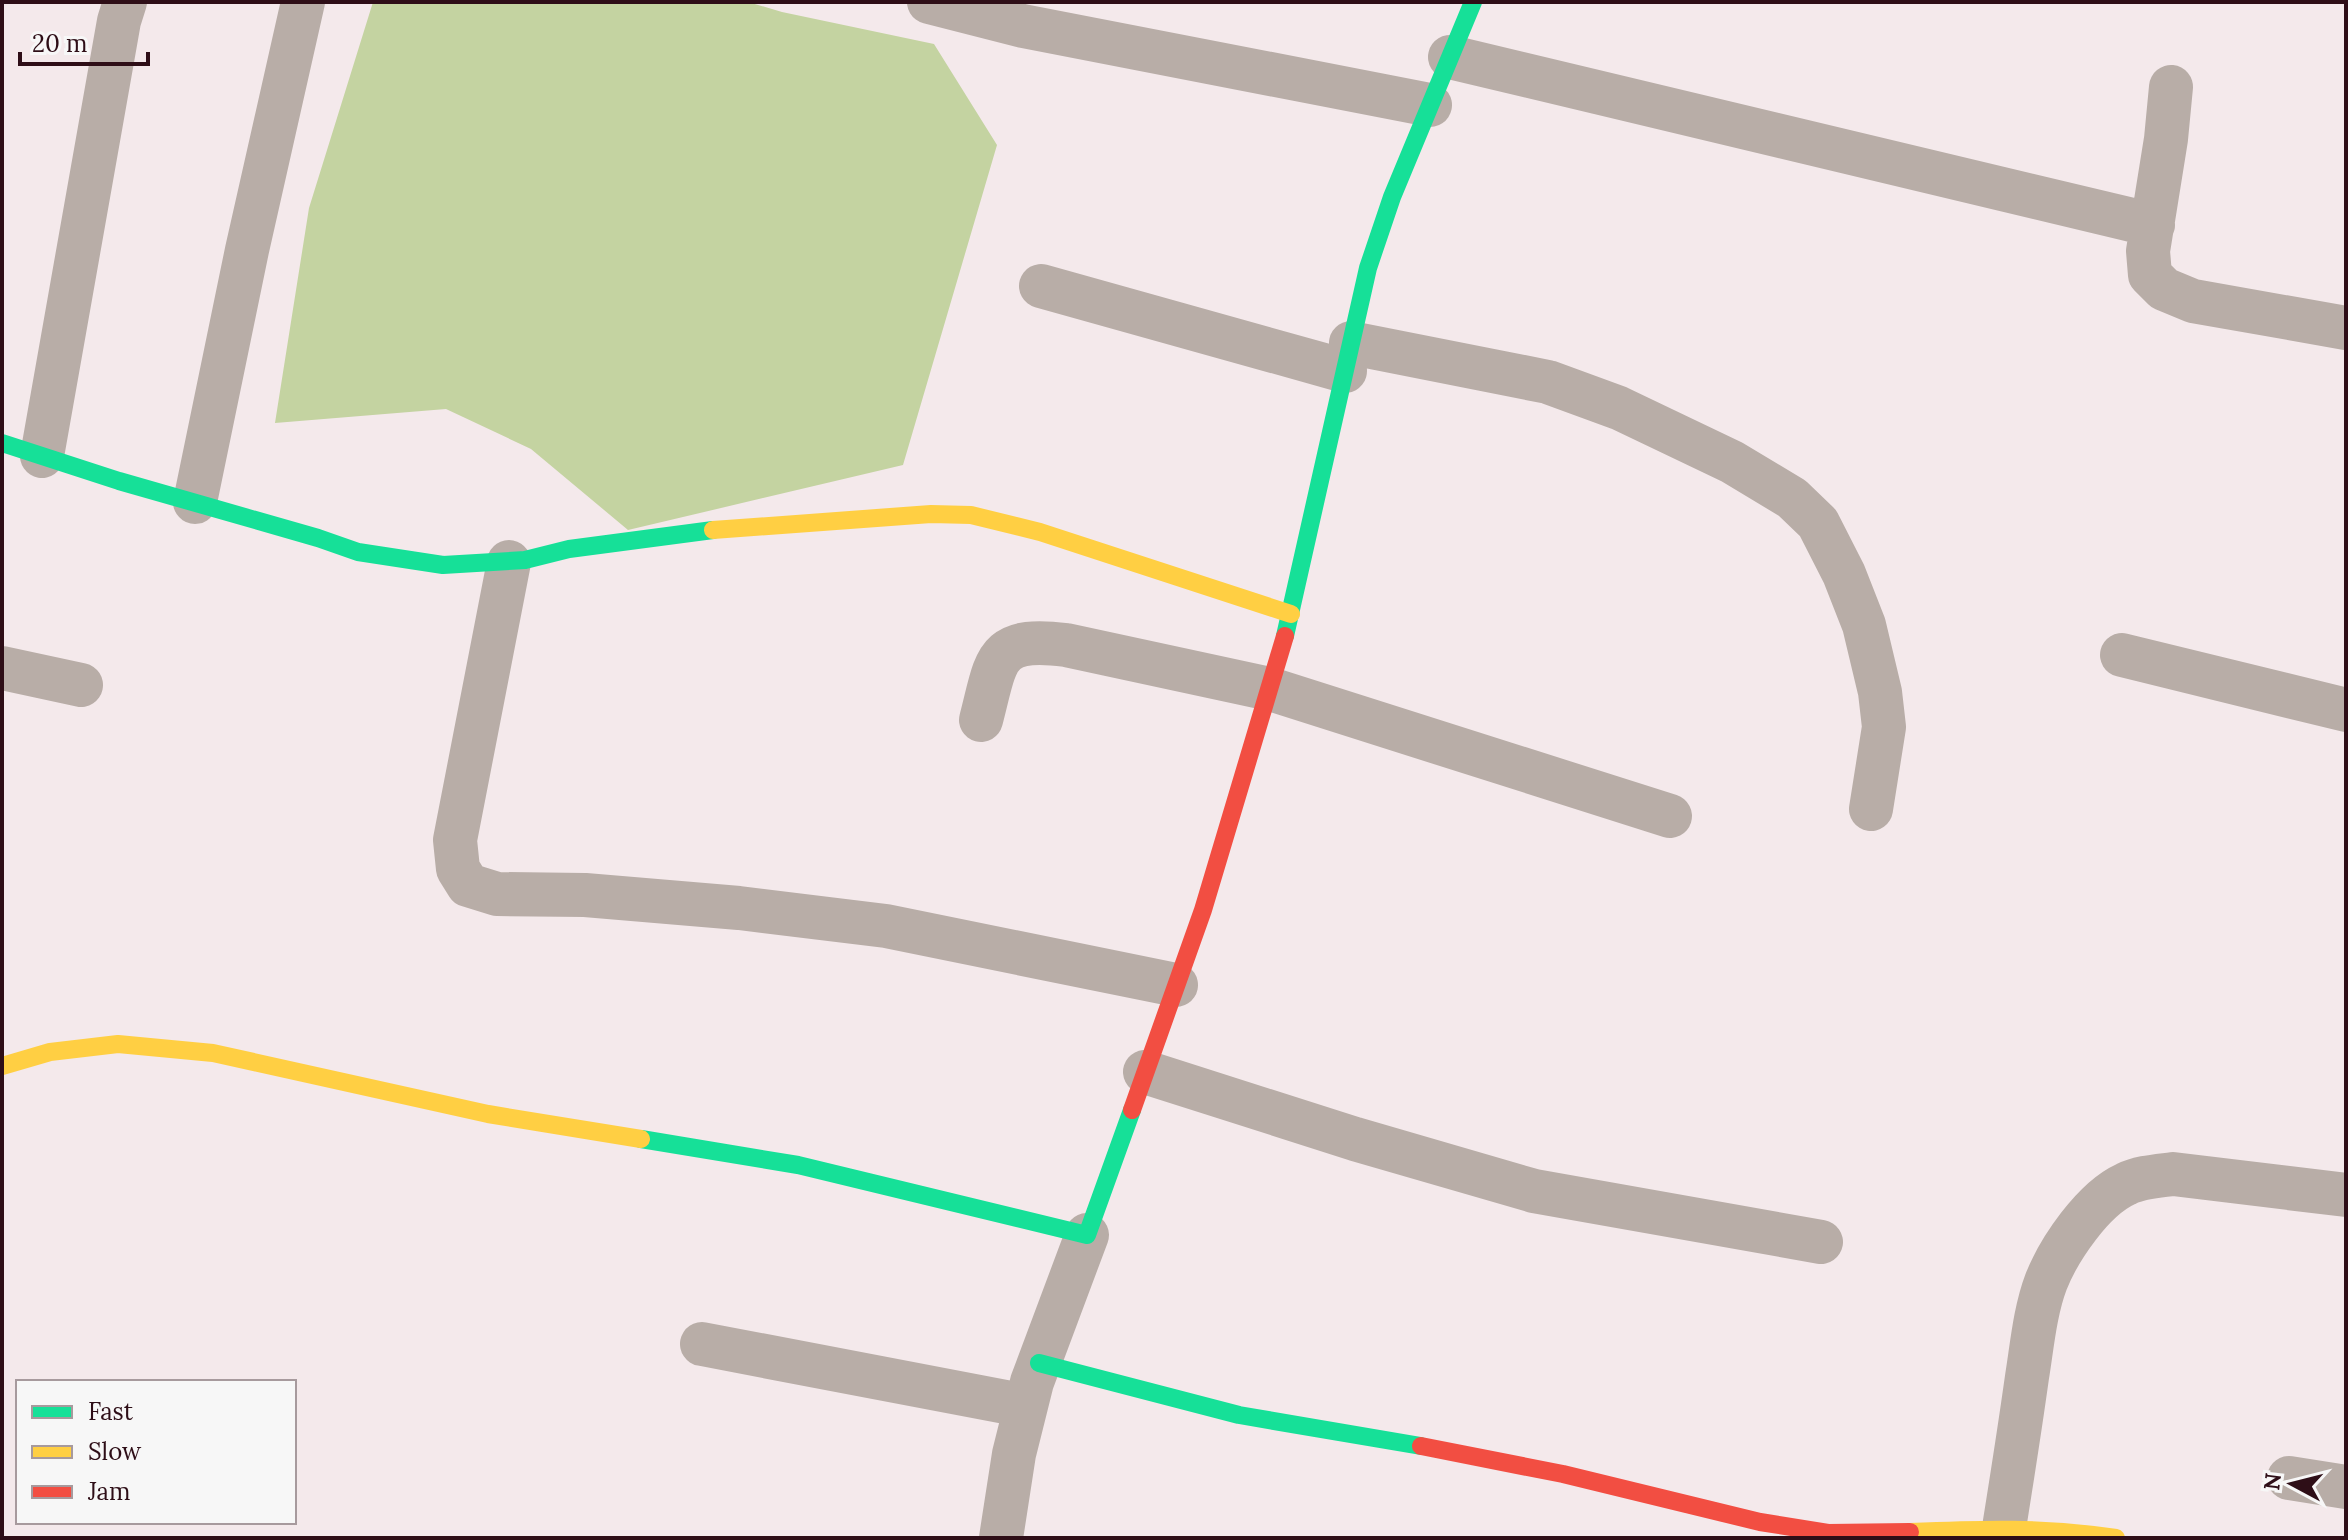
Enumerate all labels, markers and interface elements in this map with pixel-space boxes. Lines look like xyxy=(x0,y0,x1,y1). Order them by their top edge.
scale bar xyxy=(20,16,148,66)
text: 20 m xyxy=(32,28,88,59)
legend xyxy=(16,1380,296,1524)
text: Fast xyxy=(88,1396,134,1427)
text: Slow xyxy=(88,1436,142,1467)
north arrow xyxy=(2252,1444,2332,1524)
text: N xyxy=(2257,1471,2287,1492)
text: Jam xyxy=(87,1476,130,1507)

